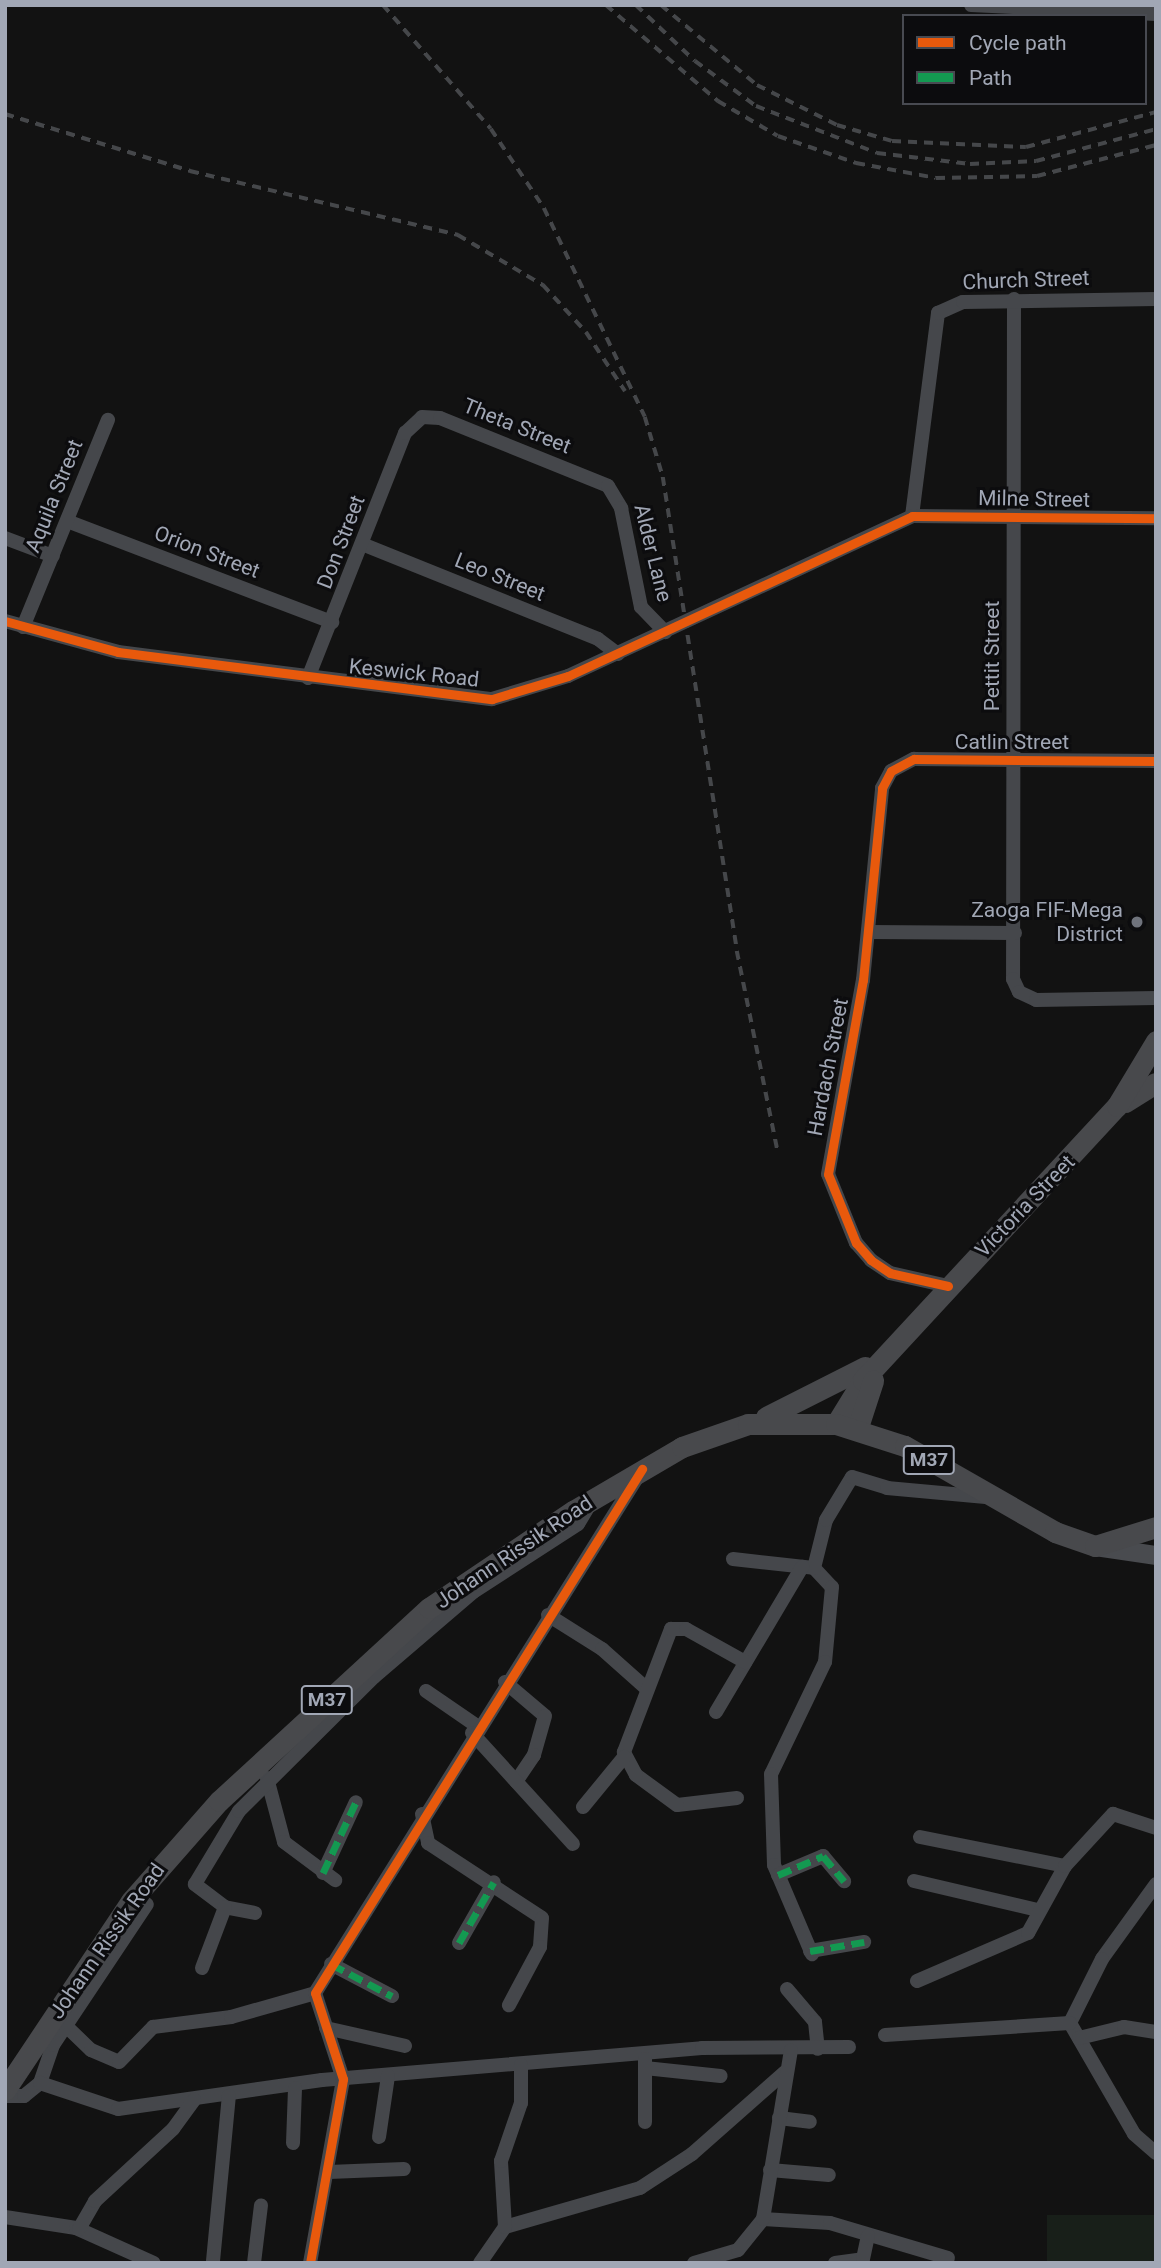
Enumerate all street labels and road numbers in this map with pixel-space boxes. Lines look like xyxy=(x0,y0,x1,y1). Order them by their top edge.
street label: Church Street xyxy=(962,265,1090,295)
street label: Theta Street xyxy=(459,393,575,459)
street label: Aquila Street xyxy=(20,436,88,556)
street label: Milne Street xyxy=(978,485,1090,513)
street label: Don Street xyxy=(312,492,370,592)
street label: Alder Lane xyxy=(629,502,677,604)
street label: Orion Street xyxy=(151,520,263,584)
street label: Leo Street xyxy=(451,548,549,606)
street label: Pettit Street xyxy=(979,601,1005,711)
street label: Keswick Road xyxy=(348,654,480,692)
street label: Catlin Street xyxy=(955,729,1069,755)
street label: Hardach Street xyxy=(802,996,854,1138)
street label: Victoria Street xyxy=(970,1150,1080,1262)
road number: M37 xyxy=(903,1444,955,1476)
street label: Johann Rissik Road xyxy=(431,1490,597,1614)
road number: M37 xyxy=(301,1684,353,1716)
street label: Johann Rissik Road xyxy=(44,1858,170,2024)

